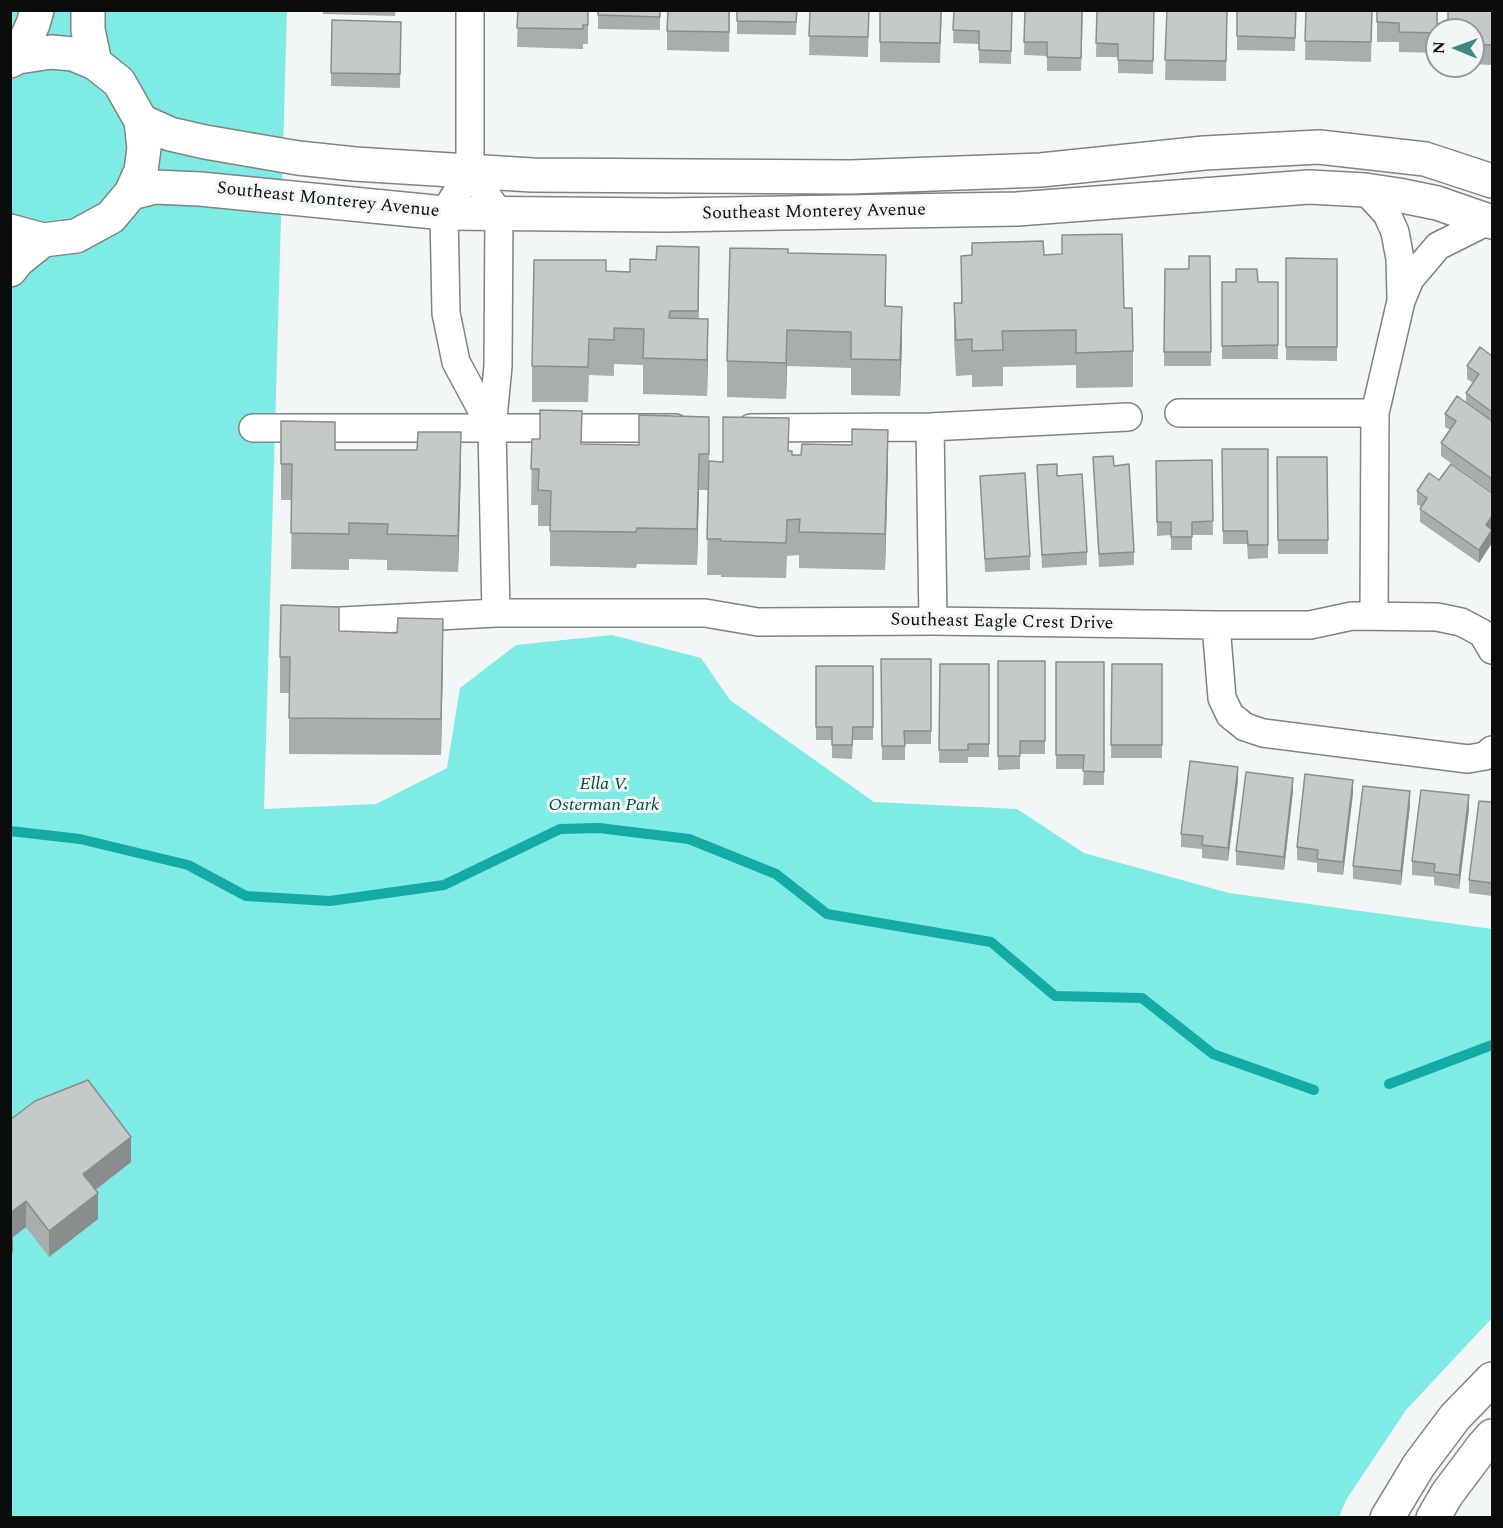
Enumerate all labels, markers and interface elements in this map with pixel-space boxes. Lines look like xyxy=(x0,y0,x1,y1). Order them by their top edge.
north arrow xyxy=(1425,18,1485,78)
text: N xyxy=(1427,41,1451,54)
street label: Southeast Monterey Avenue xyxy=(216,179,440,223)
street label: Southeast Monterey Avenue xyxy=(702,200,926,226)
street label: Southeast Eagle Crest Drive xyxy=(890,610,1114,636)
park label: Ella V. Osterman Park xyxy=(549,774,659,816)

